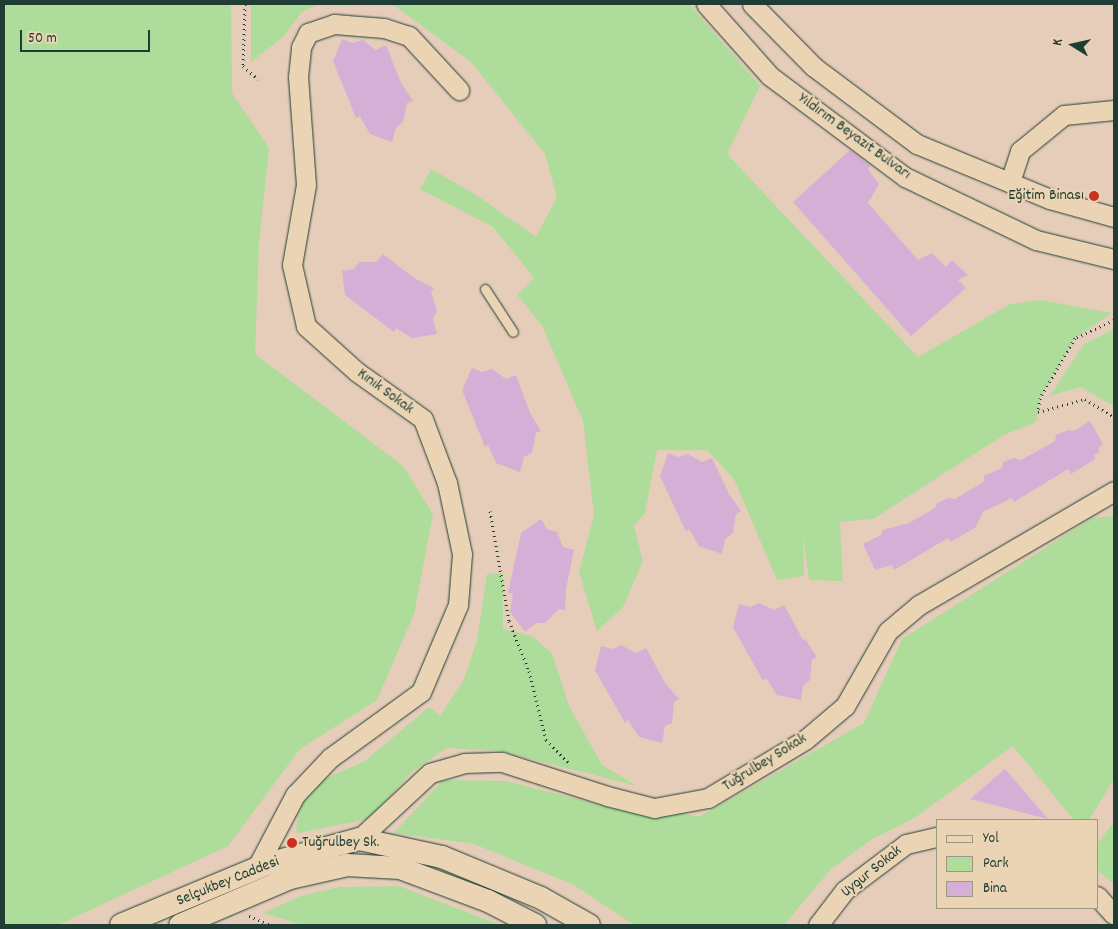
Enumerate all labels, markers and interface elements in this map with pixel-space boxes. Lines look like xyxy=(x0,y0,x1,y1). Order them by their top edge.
scale bar xyxy=(22,20,152,52)
north arrow xyxy=(1048,20,1098,70)
text: 50 m xyxy=(28,28,57,50)
text: K xyxy=(1048,37,1069,47)
street label: Yıldırım Beyazıt Bulvarı xyxy=(794,90,914,184)
place label: Eğitim Binası xyxy=(1008,186,1084,206)
marker: Eğitim Binası xyxy=(1088,190,1100,202)
street label: Kınık Sokak xyxy=(353,365,417,419)
street label: Tuğrulbey Sokak xyxy=(719,729,811,797)
legend xyxy=(936,819,1098,909)
text: Yol xyxy=(983,828,999,850)
place label: Tuğrulbey Sk. xyxy=(302,833,379,853)
marker: Tuğrulbey Sk. xyxy=(286,837,298,849)
street label: Uygur Sokak xyxy=(838,842,906,902)
street label: Selçukbey Caddesi xyxy=(174,853,282,911)
text: Park xyxy=(983,853,1009,875)
text: Bina xyxy=(983,878,1007,900)

